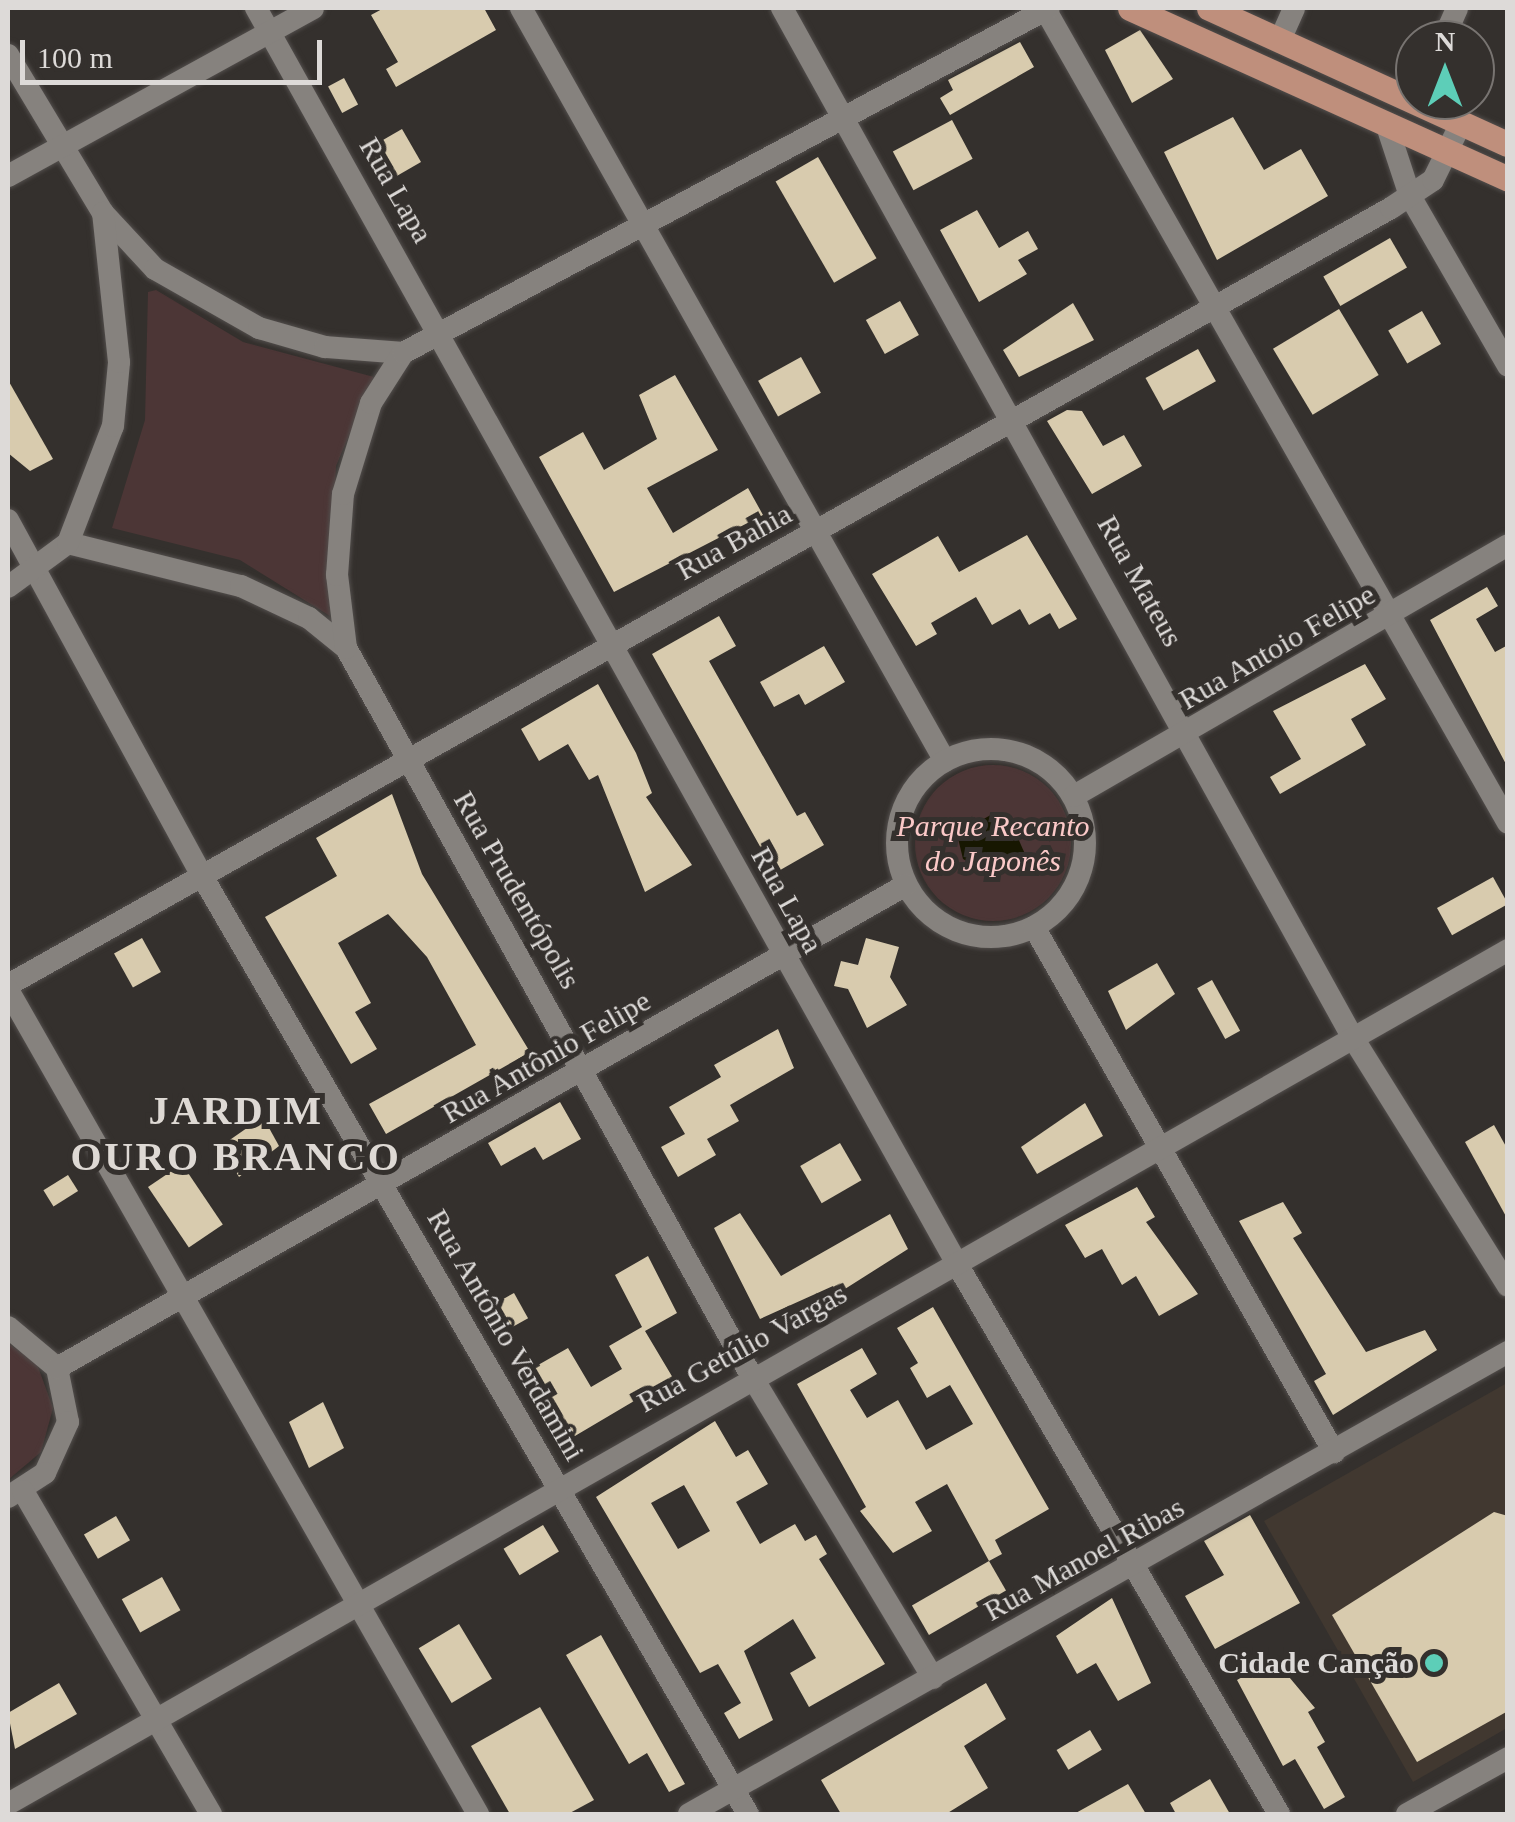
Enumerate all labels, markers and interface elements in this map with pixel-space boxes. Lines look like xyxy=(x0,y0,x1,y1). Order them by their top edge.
scale bar xyxy=(25,20,328,82)
north arrow xyxy=(1395,20,1495,120)
text: N xyxy=(1435,26,1455,57)
text: 100 m xyxy=(37,41,113,74)
street label: Rua Lapa xyxy=(351,131,441,249)
street label: Rua Bahia xyxy=(670,496,798,588)
street label: Rua Mateus xyxy=(1089,509,1191,653)
street label: Rua Antoio Felipe xyxy=(1172,576,1382,718)
street label: Rua Prudentópolis xyxy=(446,785,588,995)
park label: Parque Recanto do Japonês xyxy=(897,808,1089,878)
street label: Rua Lapa xyxy=(743,841,831,959)
street label: Rua Antônio Felipe xyxy=(435,982,657,1132)
district label: JARDIM OURO BRANCO xyxy=(71,1087,401,1181)
street label: Rua Antônio Verdamini xyxy=(419,1202,593,1468)
street label: Rua Getúlio Vargas xyxy=(631,1275,853,1421)
street label: Rua Manoel Ribas xyxy=(978,1489,1190,1629)
place label: Cidade Canção xyxy=(1218,1645,1414,1681)
marker: Cidade Canção xyxy=(1423,1652,1445,1674)

